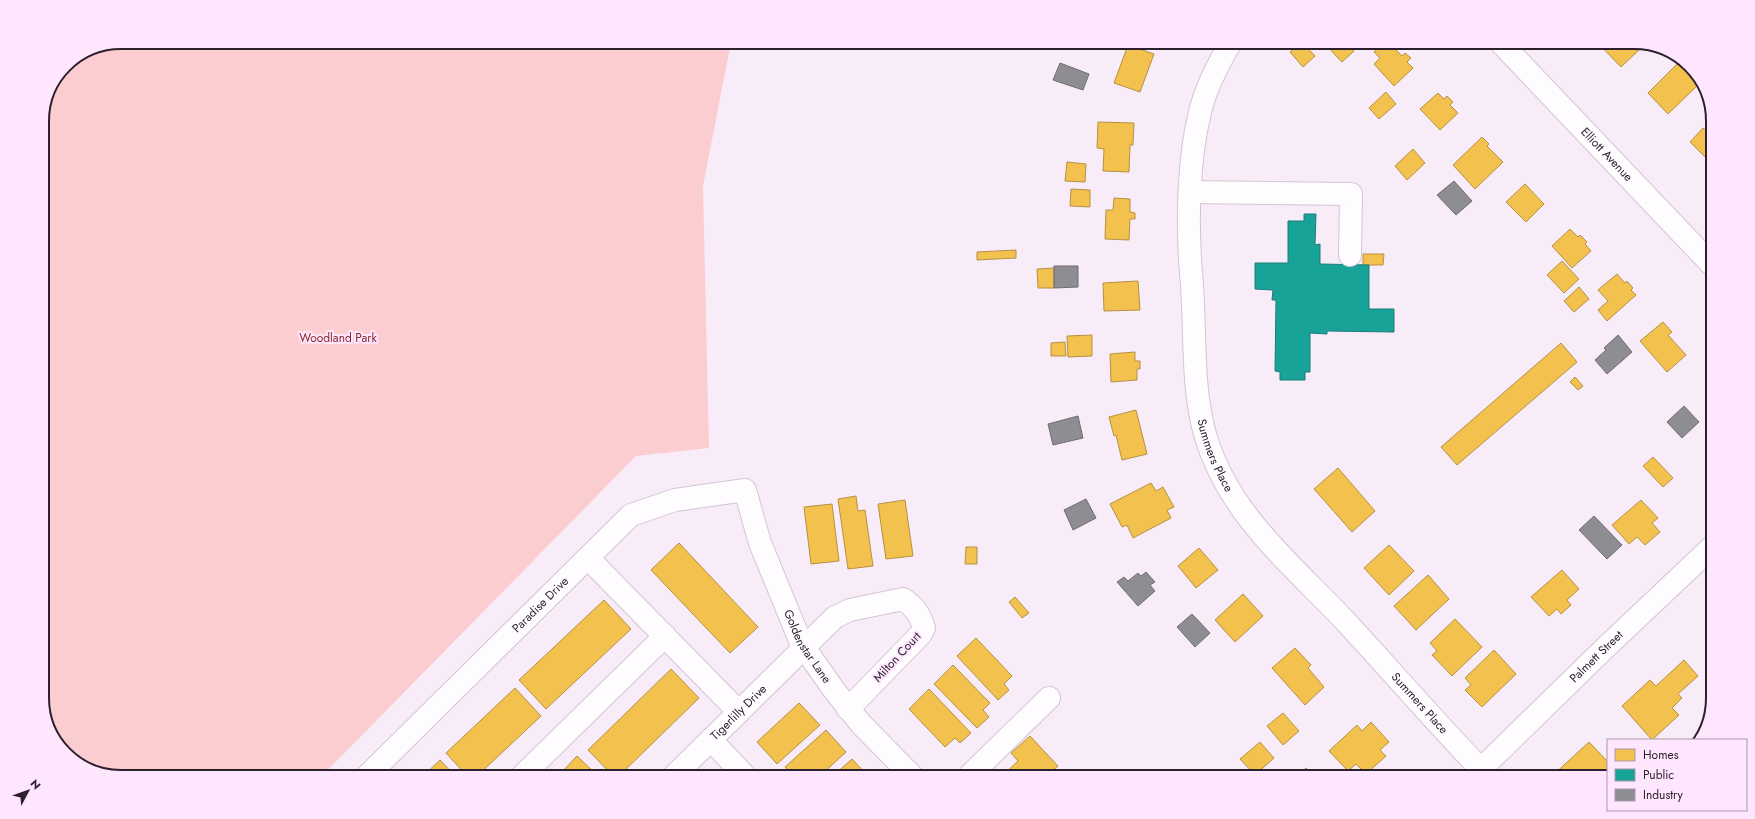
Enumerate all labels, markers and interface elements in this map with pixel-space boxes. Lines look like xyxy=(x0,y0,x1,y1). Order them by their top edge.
street label: Elliott Avenue xyxy=(1577,123,1637,185)
park label: Woodland Park xyxy=(299,329,377,347)
street label: Summers Place xyxy=(1193,417,1238,495)
street label: Paradise Drive xyxy=(508,573,573,637)
street label: Goldenstar Lane xyxy=(779,607,836,687)
street label: Palmett Street xyxy=(1565,626,1627,687)
street label: Milton Court xyxy=(869,628,925,686)
street label: Summers Place xyxy=(1387,668,1452,738)
street label: Tigerlilly Drive xyxy=(706,680,771,744)
legend xyxy=(1607,739,1747,811)
text: Homes xyxy=(1643,746,1679,764)
text: Public xyxy=(1643,766,1674,784)
north arrow xyxy=(8,771,48,811)
text: N xyxy=(27,776,44,793)
text: Industry xyxy=(1643,786,1684,804)

